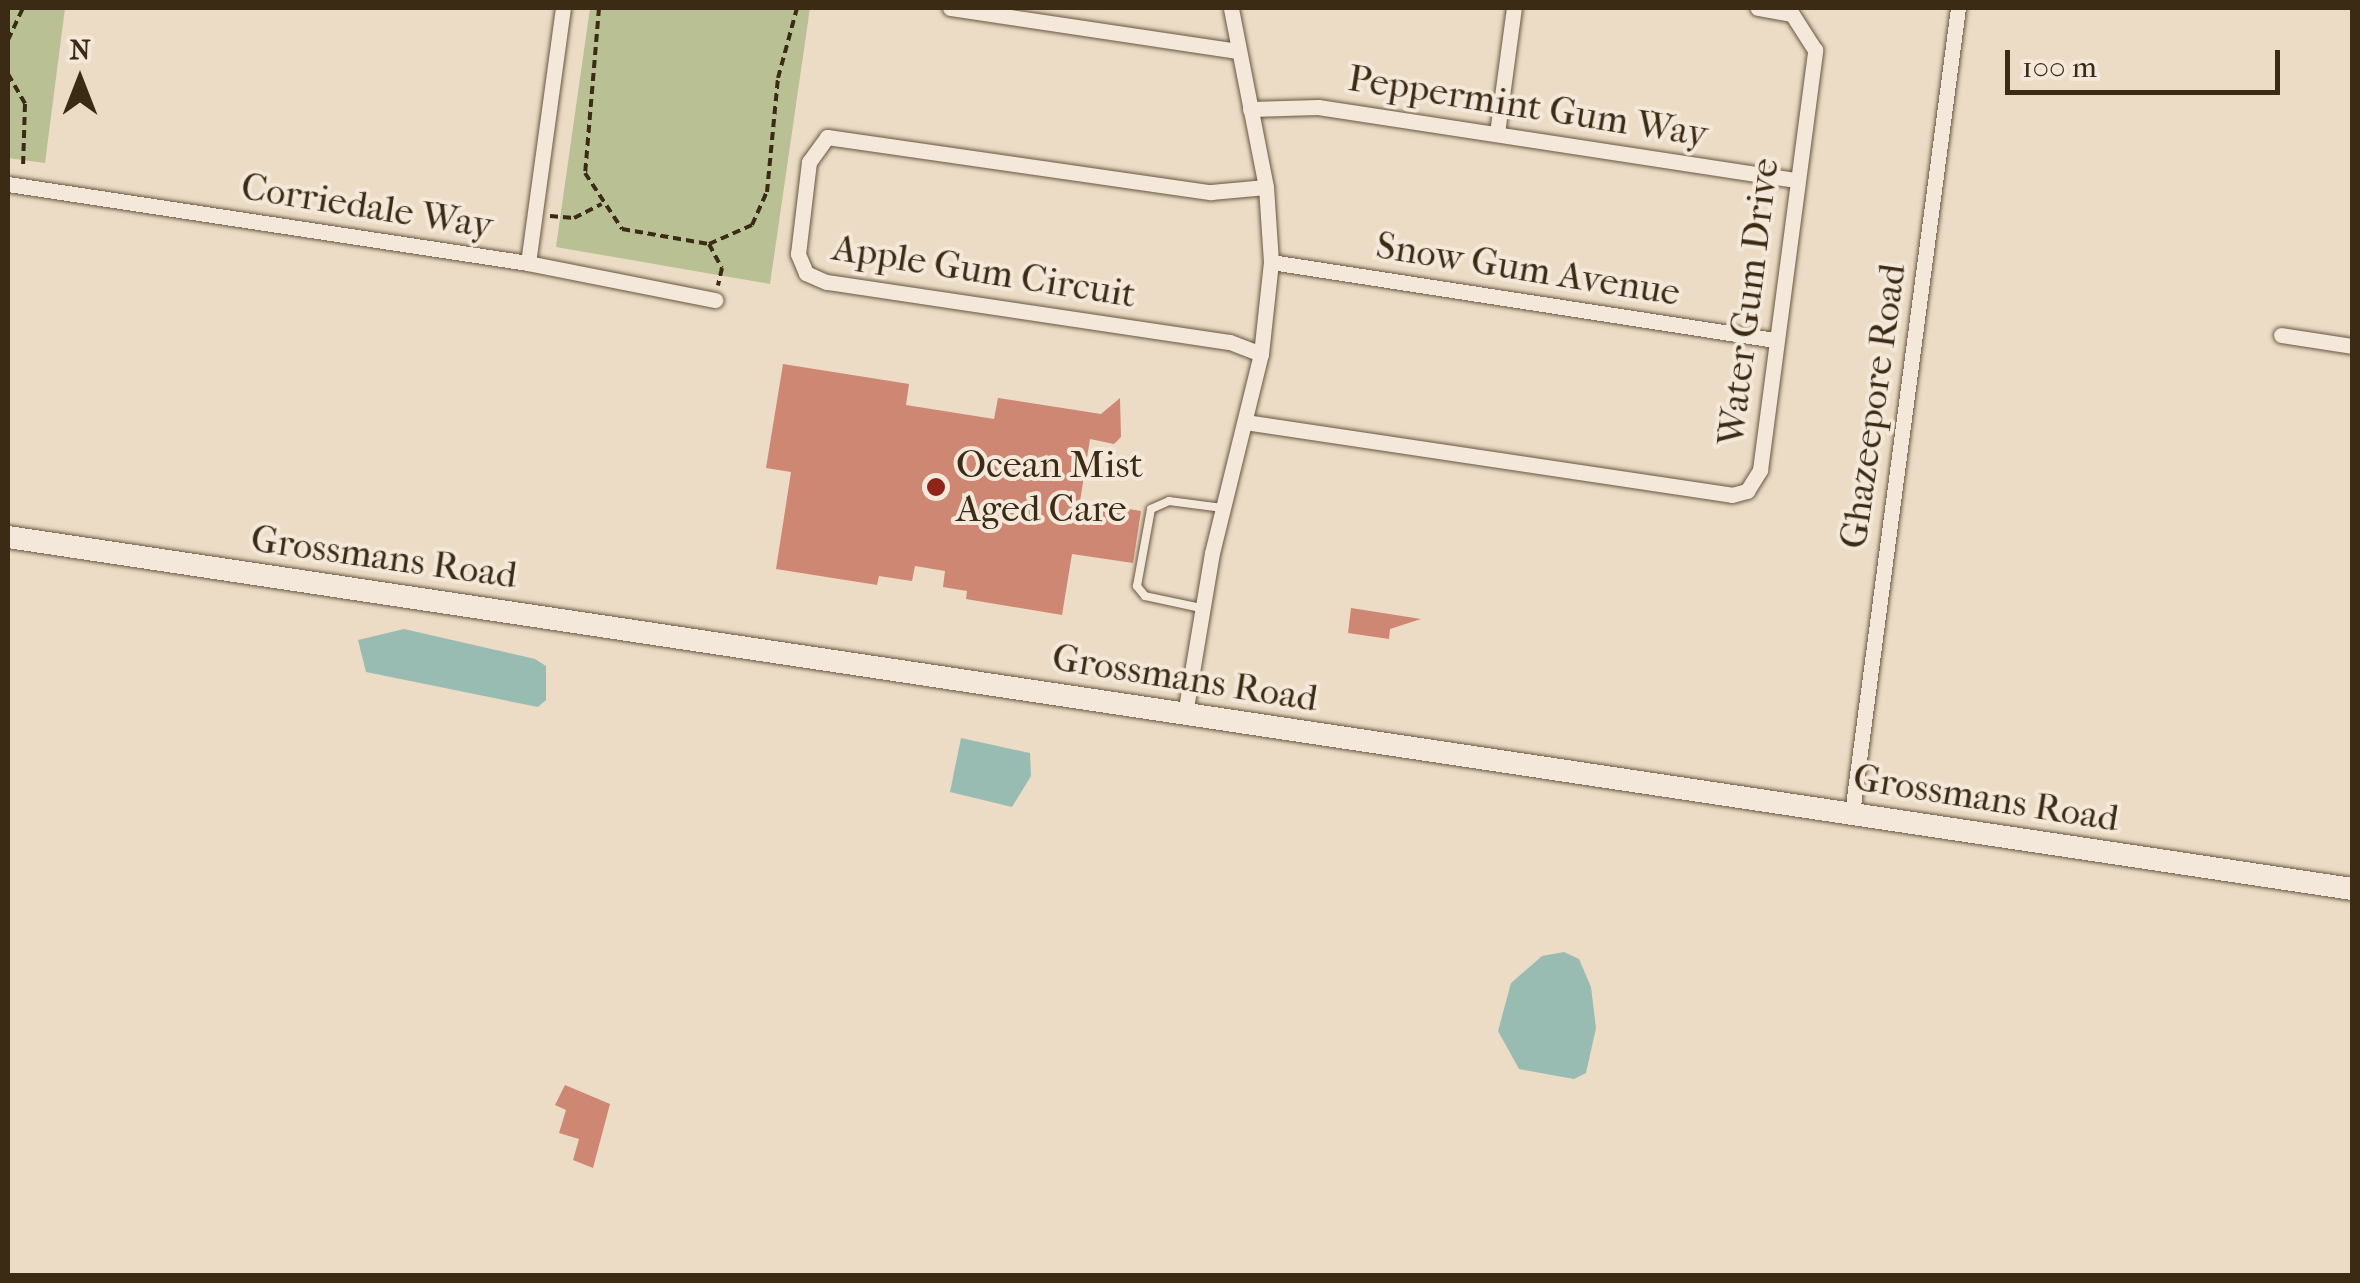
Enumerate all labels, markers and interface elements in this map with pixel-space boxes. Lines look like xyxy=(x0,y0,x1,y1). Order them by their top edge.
north arrow xyxy=(30,30,130,130)
scale bar xyxy=(2010,30,2285,92)
text: N xyxy=(69,33,91,66)
text: 100 m xyxy=(2022,50,2097,85)
street label: Peppermint Gum Way xyxy=(1345,55,1711,157)
street label: Water Gum Drive xyxy=(1708,155,1788,449)
street label: Corriedale Way xyxy=(238,164,496,248)
street label: Snow Gum Avenue xyxy=(1373,222,1683,316)
street label: Apple Gum Circuit xyxy=(829,225,1139,317)
street label: Ghazeepore Road xyxy=(1830,261,1916,551)
place label: Ocean Mist Aged Care xyxy=(956,442,1143,532)
marker: Ocean Mist Aged Care xyxy=(925,476,947,498)
street label: Grossmans Road xyxy=(248,516,520,598)
street label: Grossmans Road xyxy=(1049,635,1321,721)
street label: Grossmans Road xyxy=(1850,755,2122,841)

